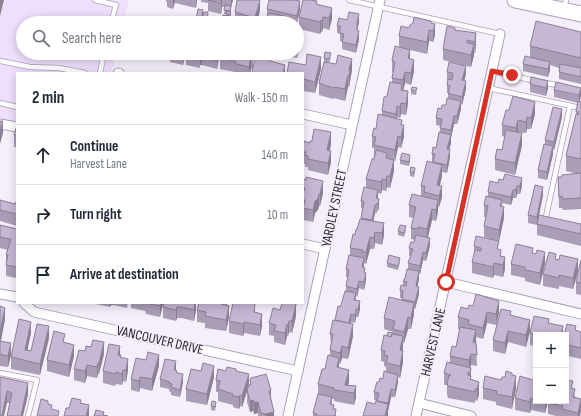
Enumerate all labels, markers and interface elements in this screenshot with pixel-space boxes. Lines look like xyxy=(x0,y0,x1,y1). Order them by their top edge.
search box xyxy=(16,16,304,60)
icon: search xyxy=(30,27,52,49)
text: Search here xyxy=(62,29,122,48)
route end xyxy=(503,66,521,84)
text: 2 min xyxy=(32,88,64,108)
text: Walk · 150 m xyxy=(235,90,288,106)
text: Continue xyxy=(70,137,119,156)
icon: ahead xyxy=(32,144,54,166)
text: 140 m xyxy=(262,147,288,163)
text: Harvest Lane xyxy=(70,156,127,172)
street label: YARDLEY STREET xyxy=(317,167,351,248)
icon: right xyxy=(32,204,54,226)
text: Turn right xyxy=(70,205,122,224)
text: 10 m xyxy=(267,207,288,223)
icon: arrive xyxy=(32,264,54,286)
text: Arrive at destination xyxy=(70,265,179,284)
route start xyxy=(437,273,455,291)
street label: HARVEST LANE xyxy=(417,306,449,378)
street label: VANCOUVER DRIVE xyxy=(115,322,205,358)
map controls xyxy=(533,332,569,404)
button: + xyxy=(533,332,569,368)
button: − xyxy=(533,368,569,404)

